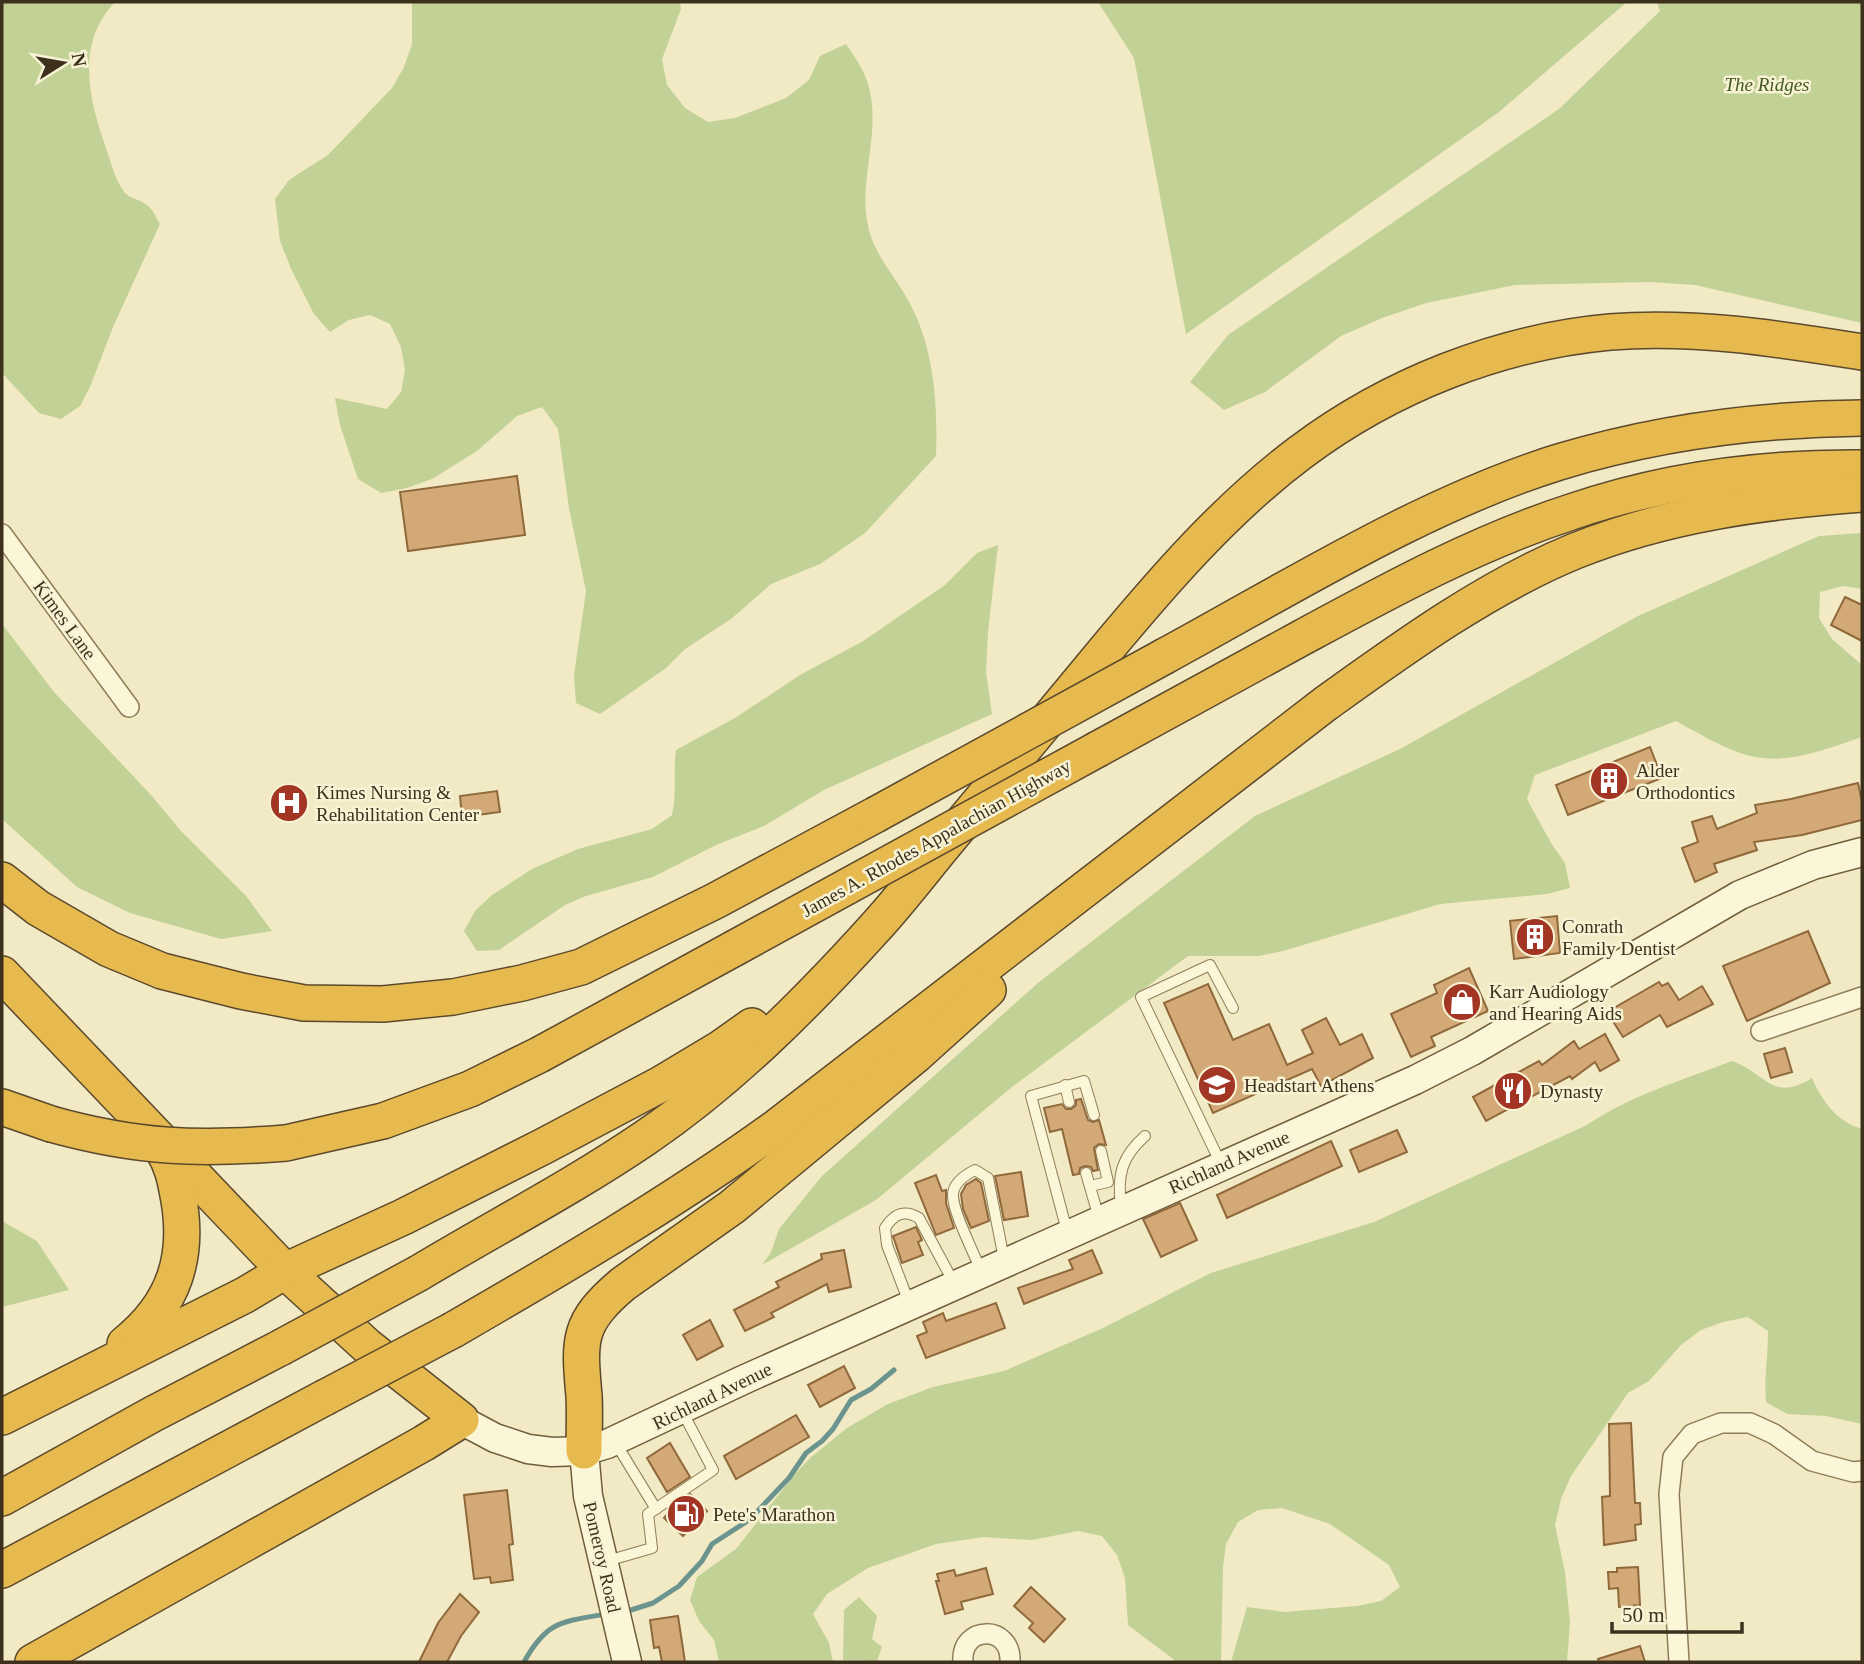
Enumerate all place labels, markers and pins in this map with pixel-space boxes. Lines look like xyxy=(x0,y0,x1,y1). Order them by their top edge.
building icon: Alder Orthodontics xyxy=(1588,760,1630,802)
place label: Alder Orthodontics xyxy=(1636,760,1735,803)
hospital icon: Kimes Nursing & Rehabilitation Center xyxy=(268,782,310,824)
place label: Kimes Nursing & Rehabilitation Center xyxy=(316,782,480,825)
building icon: Conrath Family Dentist xyxy=(1514,916,1556,958)
place label: Conrath Family Dentist xyxy=(1562,916,1676,959)
shop icon: Karr Audiology and Hearing Aids xyxy=(1441,981,1483,1023)
place label: Karr Audiology and Hearing Aids xyxy=(1489,981,1622,1024)
school or university icon: Headstart Athens xyxy=(1196,1064,1238,1106)
restaurant icon: Dynasty xyxy=(1492,1070,1534,1112)
place label: Headstart Athens xyxy=(1244,1075,1374,1096)
place label: Dynasty xyxy=(1540,1081,1604,1102)
fuel station icon: Pete's Marathon xyxy=(665,1493,707,1535)
place label: Pete's Marathon xyxy=(713,1504,836,1525)

